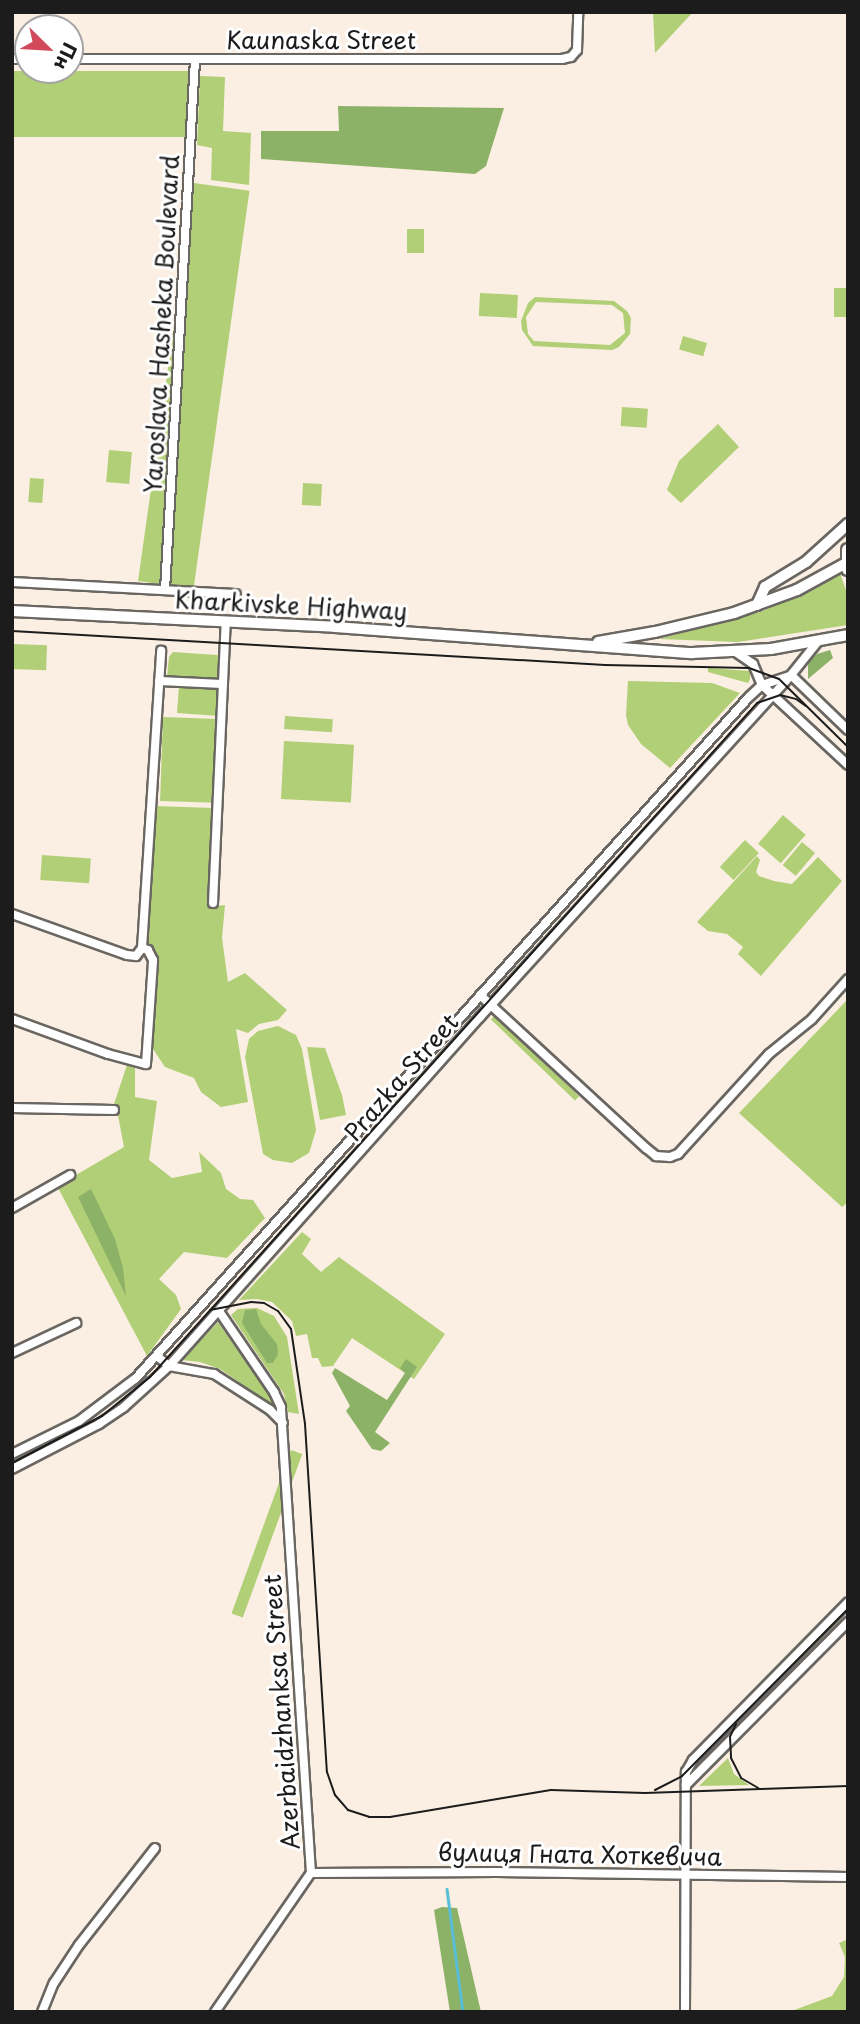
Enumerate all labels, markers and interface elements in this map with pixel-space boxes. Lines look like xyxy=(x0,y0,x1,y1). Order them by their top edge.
north arrow xyxy=(14,14,84,84)
street label: Kaunaska Street xyxy=(224,26,418,54)
text: Пн xyxy=(48,38,85,75)
street label: Yaroslava Hasheka Boulevard xyxy=(138,154,184,494)
street label: Kharkivske Highway xyxy=(174,585,408,625)
street label: Prazka Street xyxy=(338,1007,464,1147)
street label: Azerbaidzhanksa Street xyxy=(257,1573,305,1851)
street label: вулиця Гната Хоткевича xyxy=(437,1837,723,1871)

